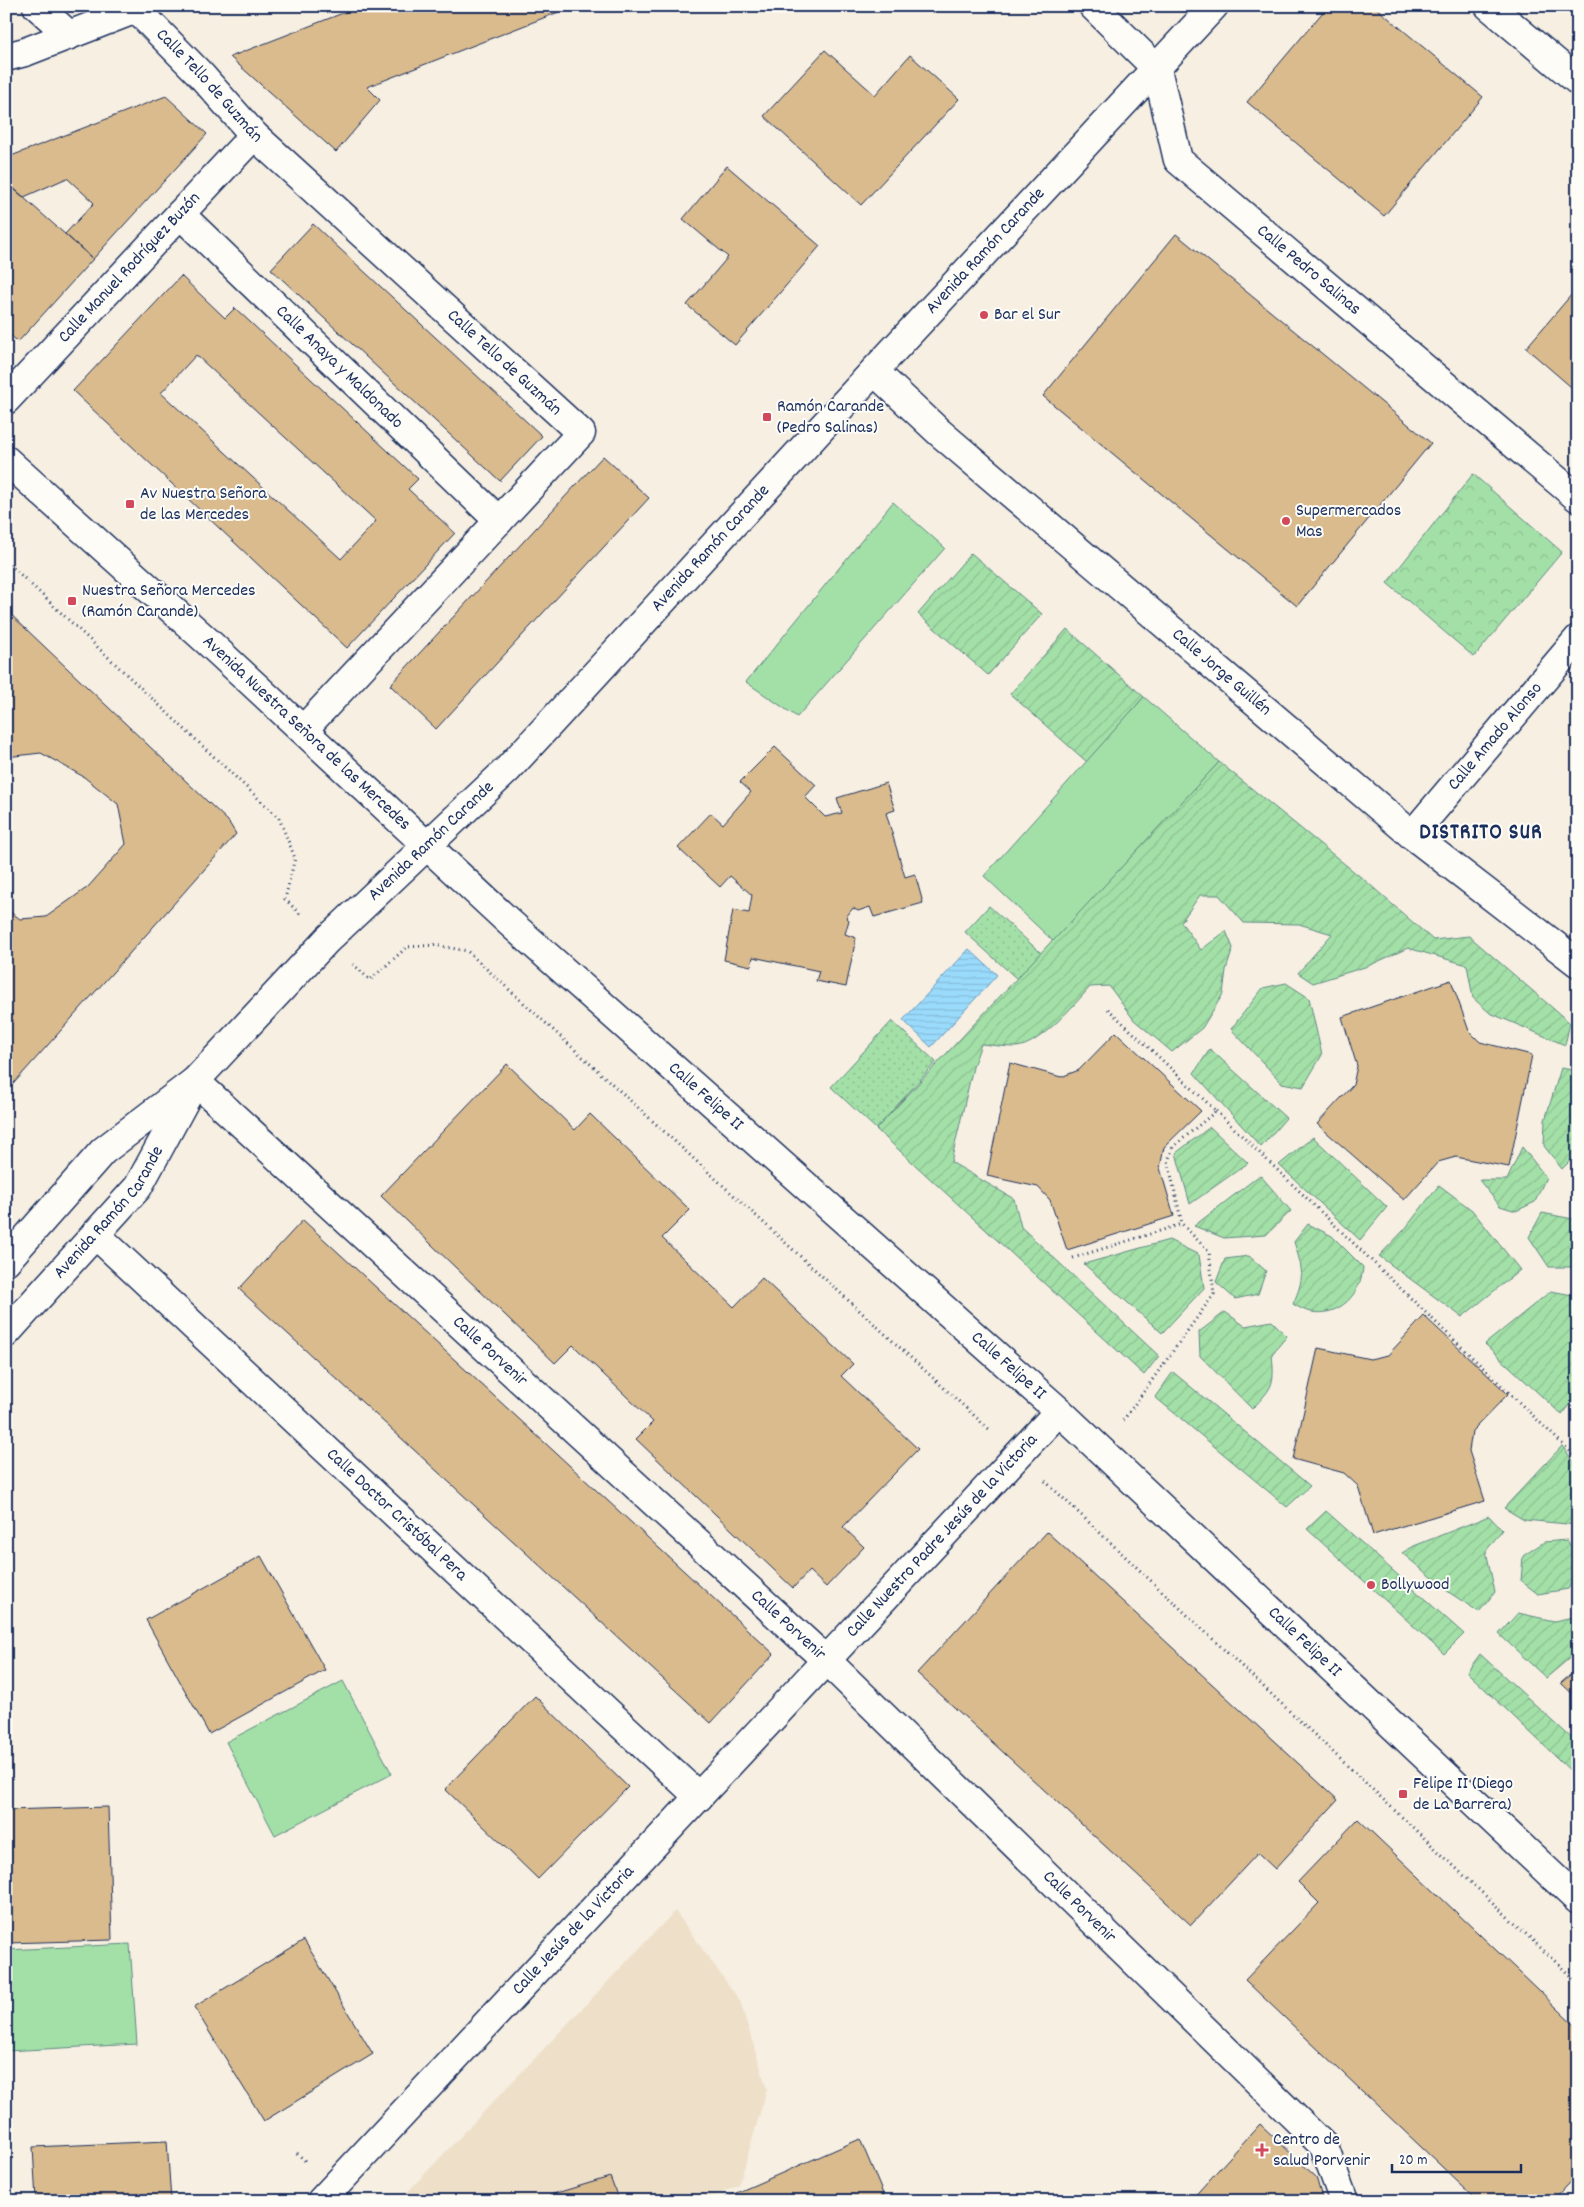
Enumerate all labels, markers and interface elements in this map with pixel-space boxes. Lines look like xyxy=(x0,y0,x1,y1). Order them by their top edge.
street label: Calle Tello de Guzmán xyxy=(150,23,268,149)
street label: Avenida Ramón Carande xyxy=(920,182,1051,320)
street label: Calle Manuel Rodríguez Buzón xyxy=(53,187,207,349)
street label: Calle Pedro Salinas xyxy=(1251,219,1366,322)
street label: Calle Anaya y Maldonado xyxy=(270,300,409,435)
place label: Bar el Sur xyxy=(994,303,1061,328)
street label: Calle Tello de Guzmán xyxy=(441,304,567,422)
marker: Bar el Sur xyxy=(978,309,990,321)
place label: Ramón Carande (Pedro Salinas) xyxy=(777,395,884,441)
marker: Ramón Carande (Pedro Salinas) xyxy=(761,411,773,423)
street label: Avenida Ramón Carande xyxy=(646,479,776,618)
place label: Av Nuestra Señora de las Mercedes xyxy=(140,482,267,528)
marker: Av Nuestra Señora de las Mercedes xyxy=(124,498,136,510)
place label: Supermercados Mas xyxy=(1296,499,1401,545)
marker: Supermercados Mas xyxy=(1280,515,1292,527)
place label: Nuestra Señora Mercedes (Ramón Carande) xyxy=(82,579,256,625)
marker: Nuestra Señora Mercedes (Ramón Carande) xyxy=(66,595,78,607)
street label: Calle Jorge Guillén xyxy=(1166,623,1277,722)
street label: Avenida Nuestra Señora de las Mercedes xyxy=(196,630,416,837)
street label: Calle Amado Alonso xyxy=(1442,677,1549,796)
street label: Avenida Ramón Carande xyxy=(363,776,500,907)
district label: DISTRITO SUR xyxy=(1419,818,1543,849)
street label: Calle Felipe II xyxy=(662,1056,749,1137)
street label: Avenida Ramón Carande xyxy=(48,1142,170,1285)
street label: Calle Porvenir xyxy=(446,1310,533,1393)
street label: Calle Felipe II xyxy=(965,1326,1052,1406)
street label: Calle Nuestro Padre Jesús de la Victoria xyxy=(841,1428,1044,1643)
street label: Calle Doctor Cristóbal Pera xyxy=(320,1443,473,1588)
place label: Bollywood xyxy=(1381,1573,1449,1598)
marker: Bollywood xyxy=(1365,1579,1377,1591)
street label: Calle Porvenir xyxy=(745,1584,832,1667)
street label: Calle Felipe II xyxy=(1262,1601,1347,1683)
place label: Felipe II (Diego de La Barrera) xyxy=(1413,1772,1513,1818)
marker: Felipe II (Diego de La Barrera) xyxy=(1397,1788,1409,1800)
street label: Calle Jesús de la Victoria xyxy=(507,1860,641,2001)
street label: Calle Porvenir xyxy=(1036,1865,1122,1949)
place label: Centro de salud Porvenir xyxy=(1273,2128,1371,2174)
scale bar xyxy=(1392,2142,1520,2174)
marker: Centro de salud Porvenir xyxy=(1255,2143,1269,2157)
text: 20 m xyxy=(1399,2150,1427,2172)

